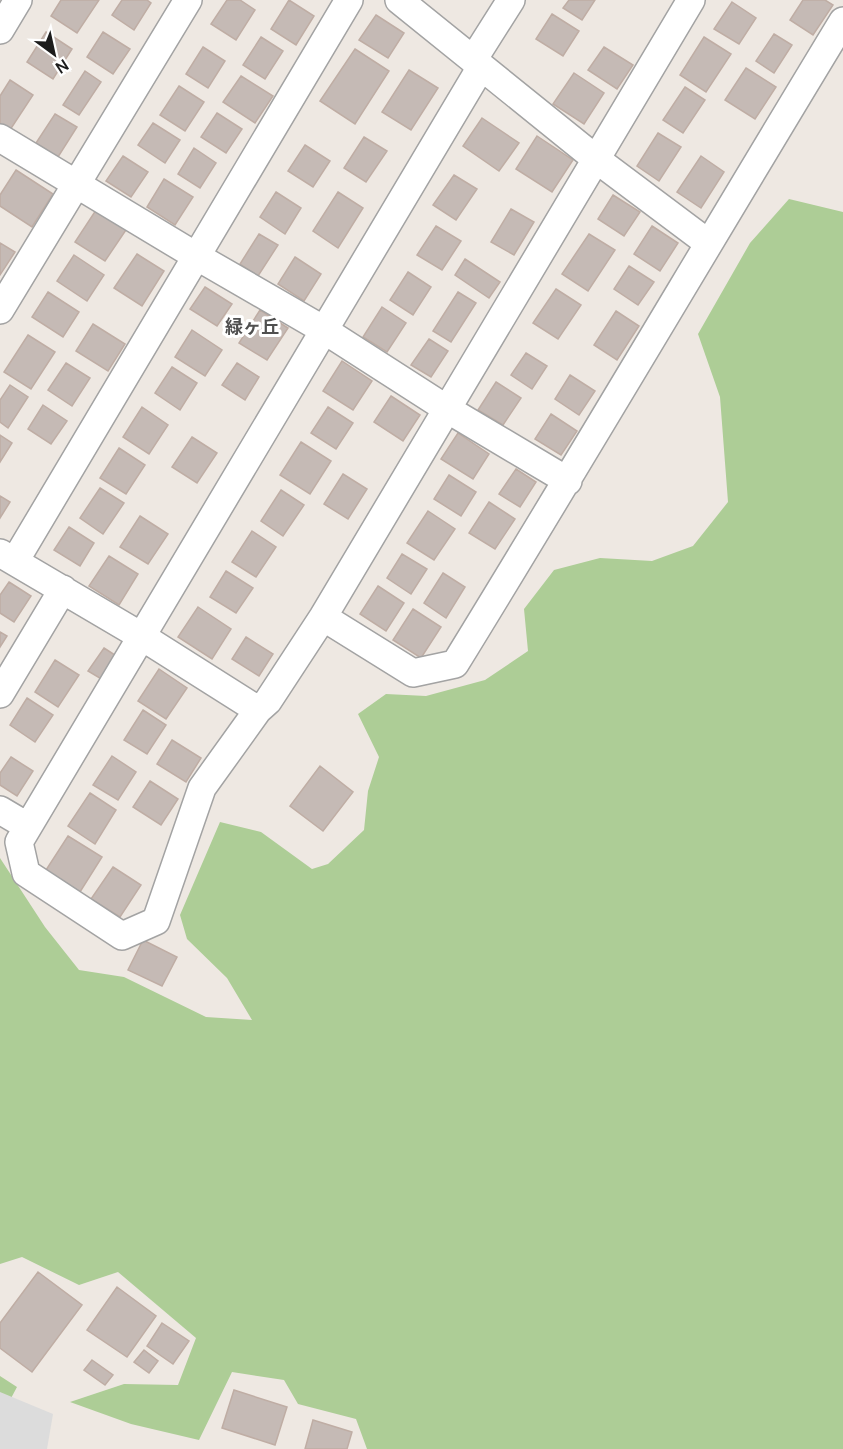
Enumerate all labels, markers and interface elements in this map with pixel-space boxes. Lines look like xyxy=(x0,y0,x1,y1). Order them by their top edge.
north arrow xyxy=(24,24,84,84)
text: N xyxy=(51,54,73,79)
district label: 緑ヶ丘 xyxy=(225,314,279,338)

